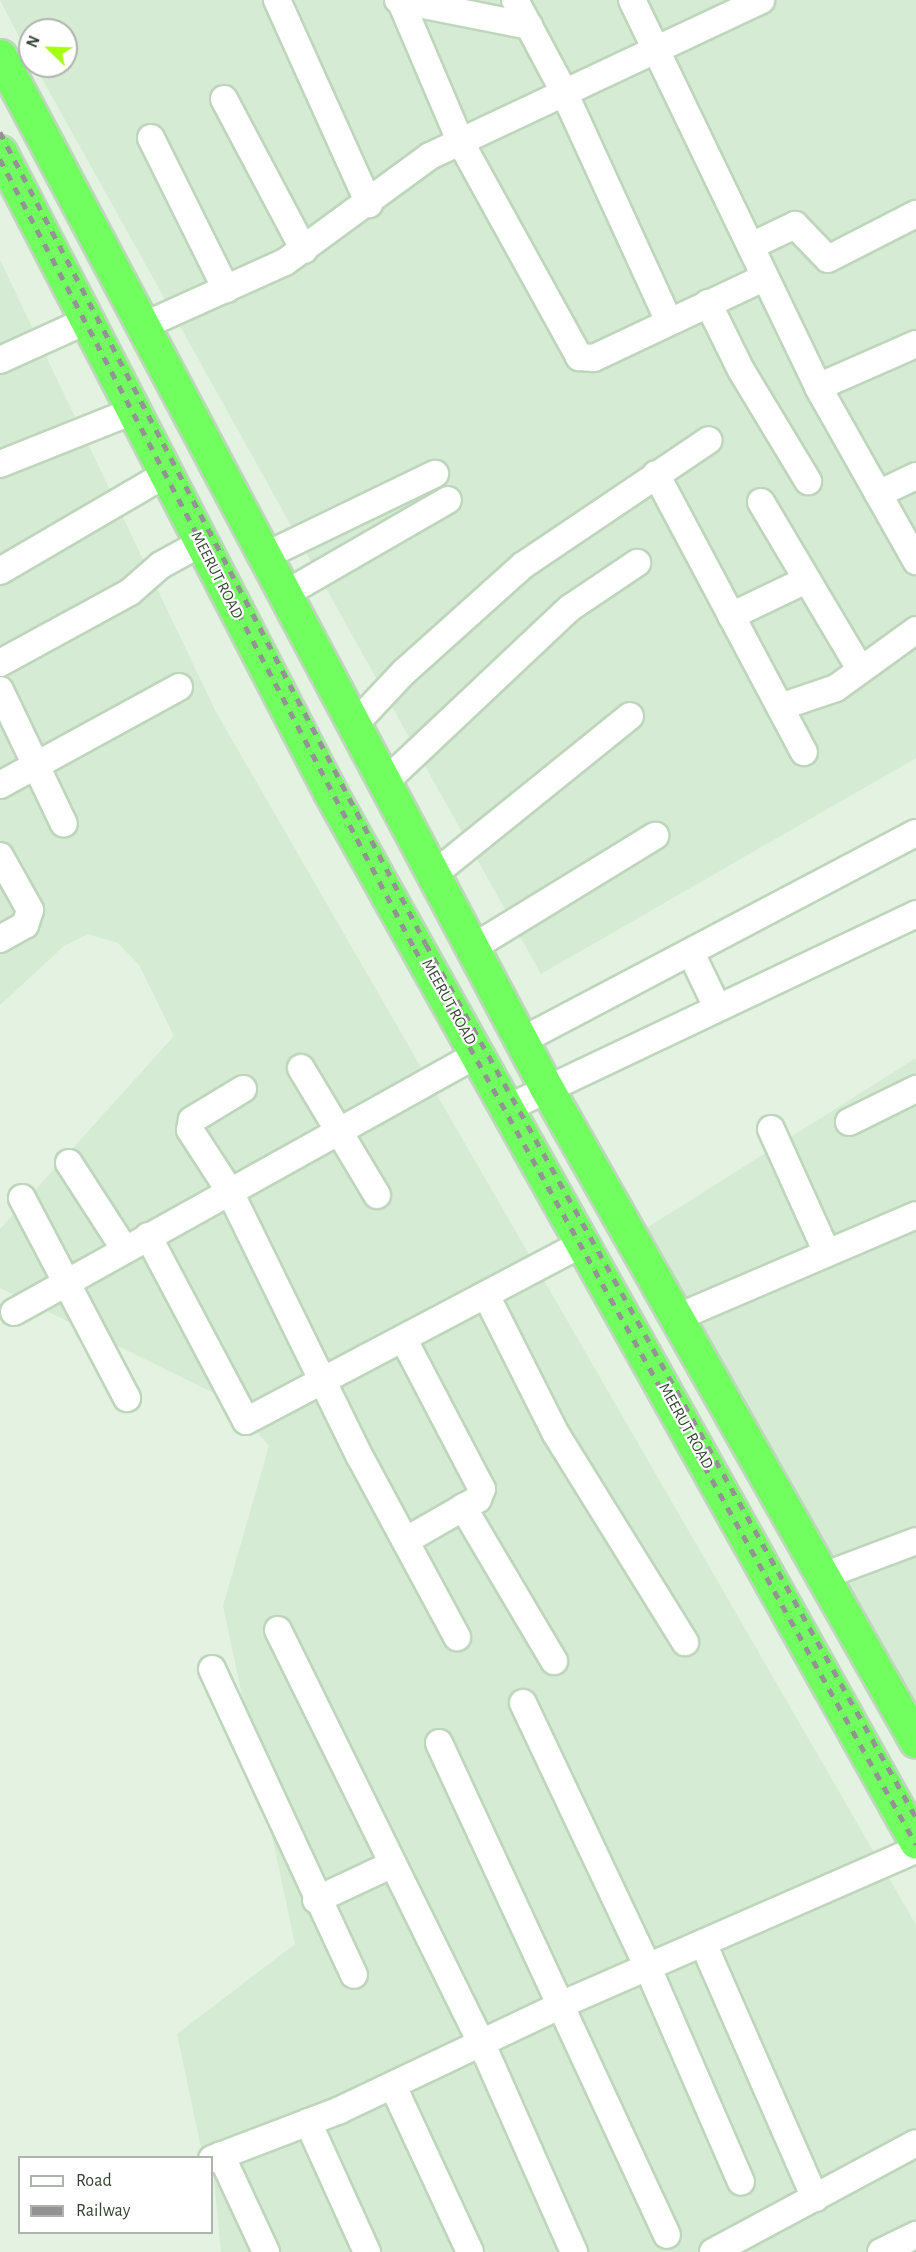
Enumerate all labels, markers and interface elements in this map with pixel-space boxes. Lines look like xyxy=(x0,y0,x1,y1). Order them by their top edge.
north arrow xyxy=(18,18,78,78)
text: N xyxy=(24,34,43,50)
street label: MEERUT ROAD xyxy=(187,528,247,622)
street label: MEERUT ROAD xyxy=(417,956,481,1048)
street label: MEERUT ROAD xyxy=(654,1380,718,1472)
legend xyxy=(18,2156,213,2234)
text: Road xyxy=(76,2172,112,2190)
text: Railway xyxy=(76,2202,130,2220)

